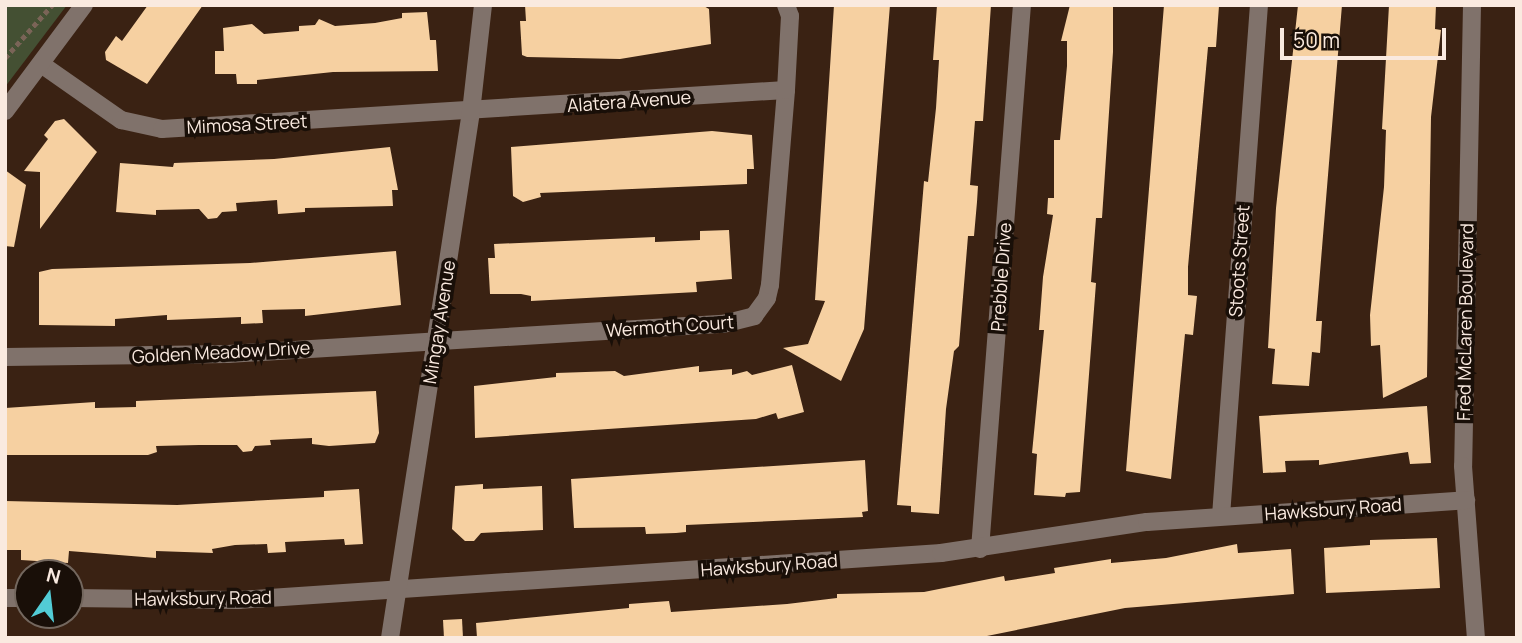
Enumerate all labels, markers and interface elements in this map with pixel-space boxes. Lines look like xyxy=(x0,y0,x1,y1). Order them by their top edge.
scale bar xyxy=(1284,14,1450,58)
text: 50 m xyxy=(1293,26,1340,54)
street label: Alatera Avenue xyxy=(566,86,692,116)
street label: Mimosa Street xyxy=(186,110,308,138)
street label: Stoots Street xyxy=(1224,204,1254,318)
street label: Prebble Drive xyxy=(986,222,1016,332)
street label: Fred McLaren Boulevard xyxy=(1452,223,1478,421)
street label: Mingay Avenue xyxy=(419,259,459,385)
street label: Wermoth Court xyxy=(605,311,735,341)
street label: Golden Meadow Drive xyxy=(131,337,311,367)
street label: Hawksbury Road xyxy=(1264,493,1402,525)
street label: Hawksbury Road xyxy=(700,549,838,581)
north arrow xyxy=(14,559,84,629)
text: N xyxy=(44,561,63,590)
street label: Hawksbury Road xyxy=(134,586,272,610)

